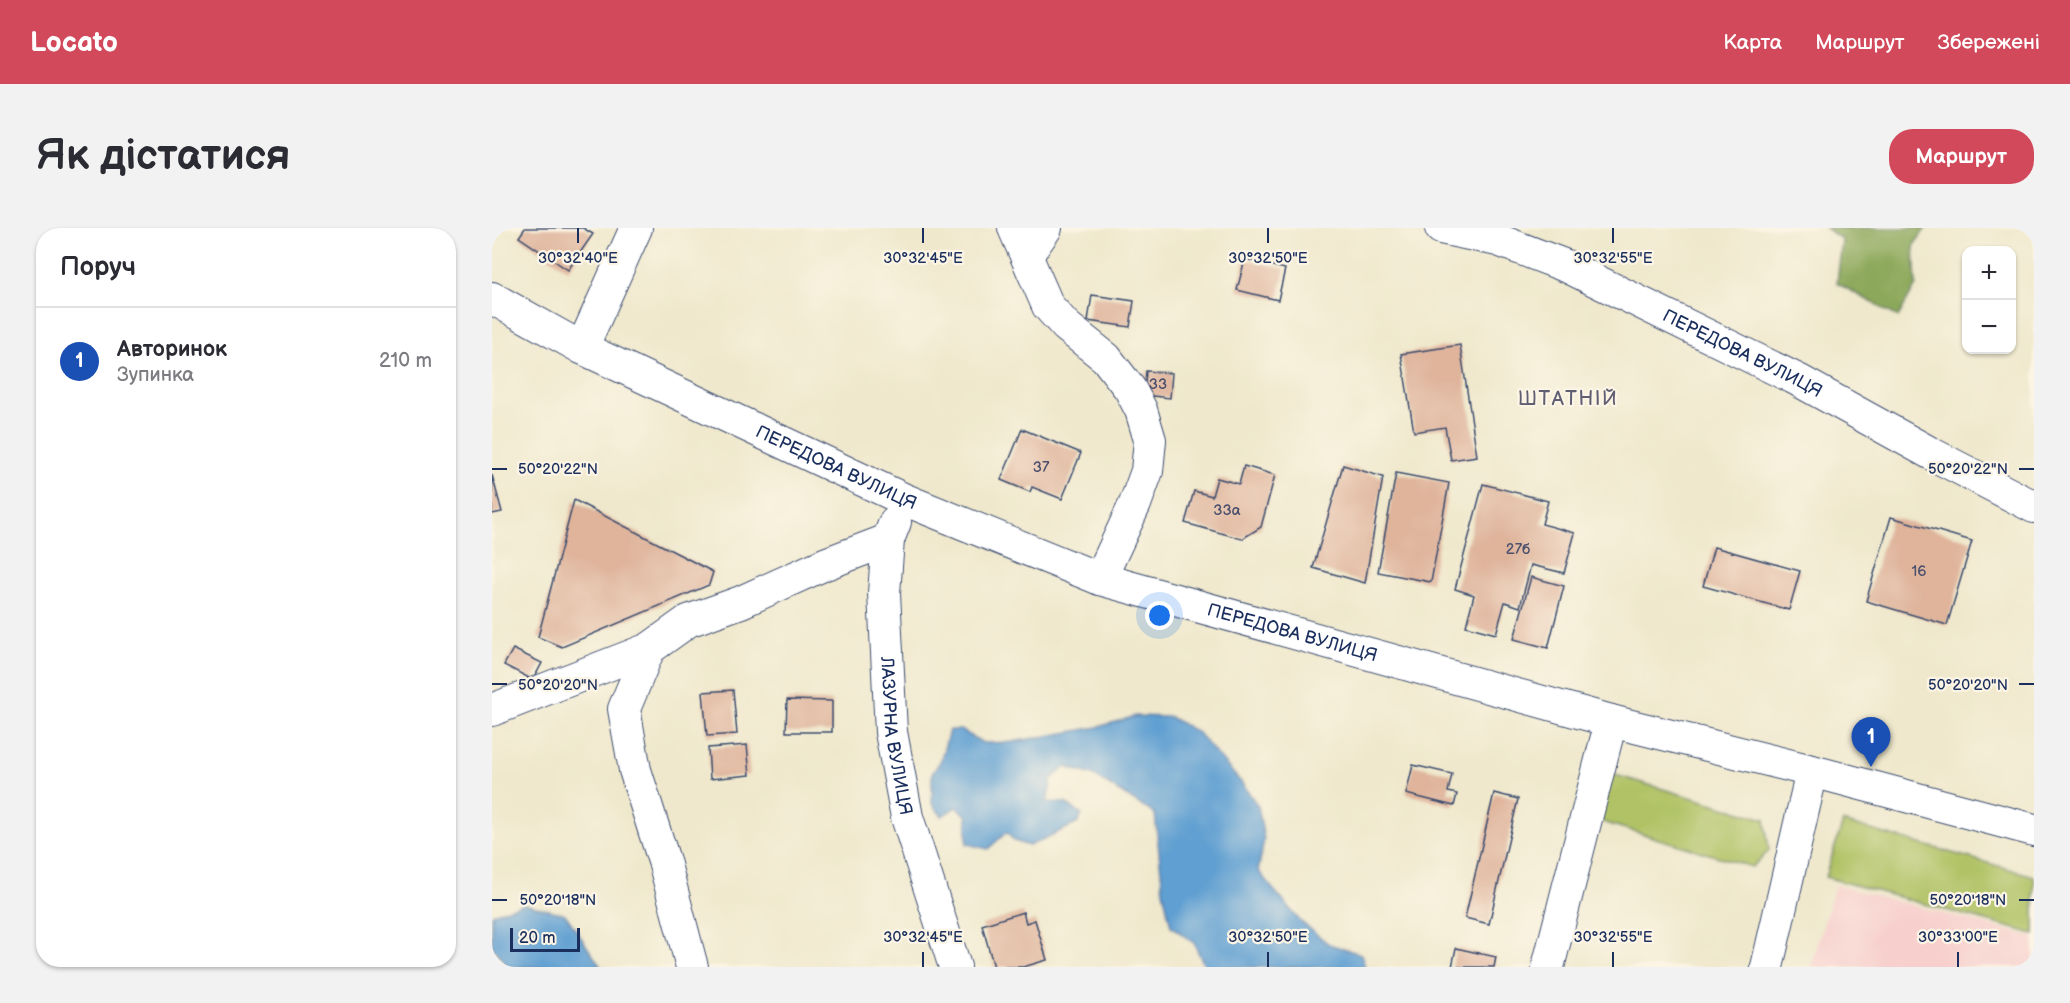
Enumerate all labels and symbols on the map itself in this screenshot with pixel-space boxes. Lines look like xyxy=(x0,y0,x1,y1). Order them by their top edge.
text: 30°32'40"E xyxy=(538,249,618,268)
text: 30°32'45"E xyxy=(883,249,963,268)
text: 30°32'50"E xyxy=(1228,249,1308,268)
text: 30°32'55"E xyxy=(1573,249,1653,268)
street label: ПЕРЕДОВА ВУЛИЦЯ xyxy=(1659,305,1826,402)
house number: 33 xyxy=(1149,375,1167,394)
district label: ШТАТНІЙ xyxy=(1518,387,1618,411)
street label: ПЕРЕДОВА ВУЛИЦЯ xyxy=(752,421,920,514)
house number: 37 xyxy=(1033,458,1050,477)
text: 50°20'22"N xyxy=(518,460,598,479)
text: 50°20'22"N xyxy=(1928,460,2008,479)
house number: 33а xyxy=(1213,501,1241,520)
house number: 27б xyxy=(1506,540,1530,559)
house number: 16 xyxy=(1912,562,1926,581)
street label: ПЕРЕДОВА ВУЛИЦЯ xyxy=(1205,599,1380,667)
your location xyxy=(1145,601,1174,630)
street label: ЛАЗУРНА ВУЛИЦЯ xyxy=(876,655,916,817)
text: 50°20'20"N xyxy=(518,676,598,695)
text: 50°20'20"N xyxy=(1928,676,2008,695)
pin: 1 xyxy=(1852,718,1890,767)
text: 50°20'18"N xyxy=(520,891,596,910)
text: 50°20'18"N xyxy=(1930,891,2006,910)
scale bar xyxy=(510,925,580,952)
text: 30°32'45"E xyxy=(883,928,963,947)
text: 30°32'50"E xyxy=(1228,928,1308,947)
text: 30°32'55"E xyxy=(1573,928,1653,947)
text: 30°33'00"E xyxy=(1918,928,1998,947)

